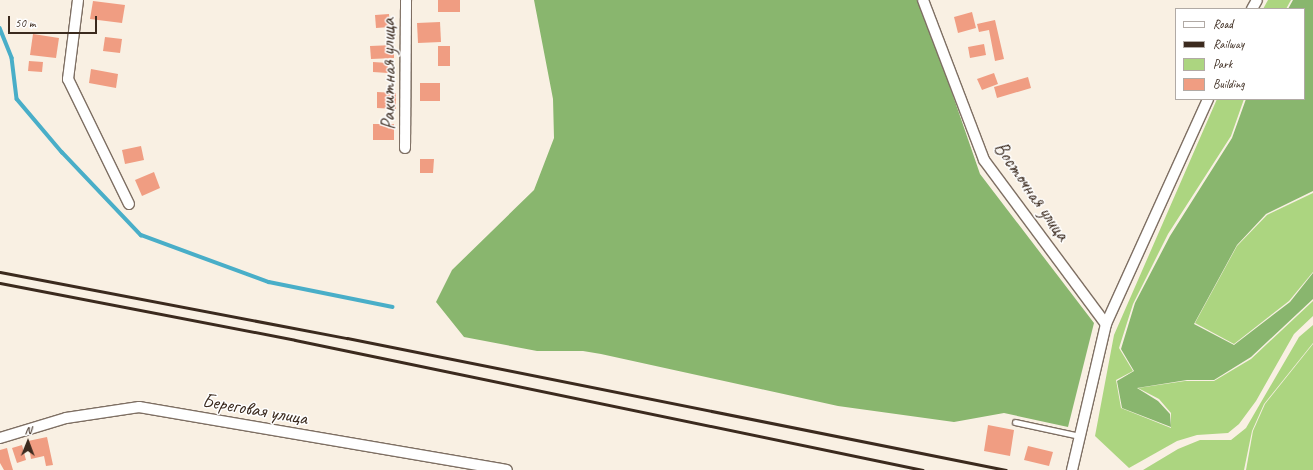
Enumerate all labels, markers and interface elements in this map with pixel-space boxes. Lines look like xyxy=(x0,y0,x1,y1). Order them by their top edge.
scale bar xyxy=(10,8,99,34)
legend xyxy=(1175,8,1305,100)
text: 50 m xyxy=(15,15,35,31)
text: Road xyxy=(1213,16,1233,32)
street label: Ракитная улица xyxy=(376,18,400,130)
text: Railway xyxy=(1213,36,1244,52)
text: Park xyxy=(1213,56,1232,72)
text: Building xyxy=(1213,76,1245,92)
street label: Восточная улица xyxy=(988,136,1076,246)
street label: Береговая улица xyxy=(200,388,310,430)
north arrow xyxy=(8,422,48,462)
text: N xyxy=(25,423,32,437)

